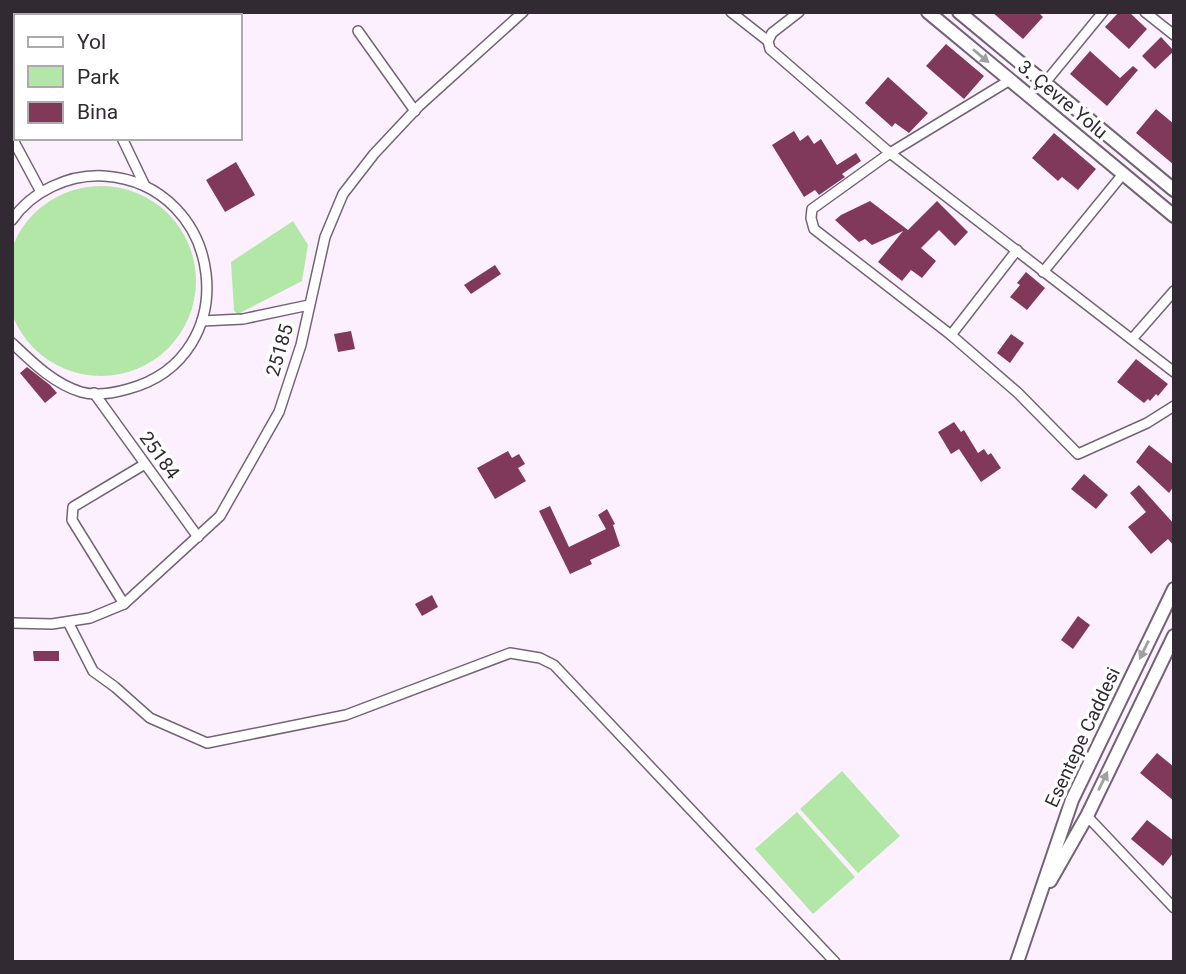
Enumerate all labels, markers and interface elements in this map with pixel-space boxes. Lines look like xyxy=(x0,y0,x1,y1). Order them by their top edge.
legend xyxy=(14,14,242,140)
text: Yol xyxy=(77,30,106,54)
one-way arrow xyxy=(972,48,990,64)
street label: 3. Çevre Yolu xyxy=(1013,55,1112,143)
text: Park xyxy=(77,65,120,89)
text: Bina xyxy=(77,100,118,124)
street label: 25185 xyxy=(261,321,298,379)
street label: 25184 xyxy=(135,427,185,484)
one-way arrow xyxy=(1138,640,1149,661)
street label: Esentepe Caddesi xyxy=(1040,664,1125,811)
one-way arrow xyxy=(1098,771,1109,791)

